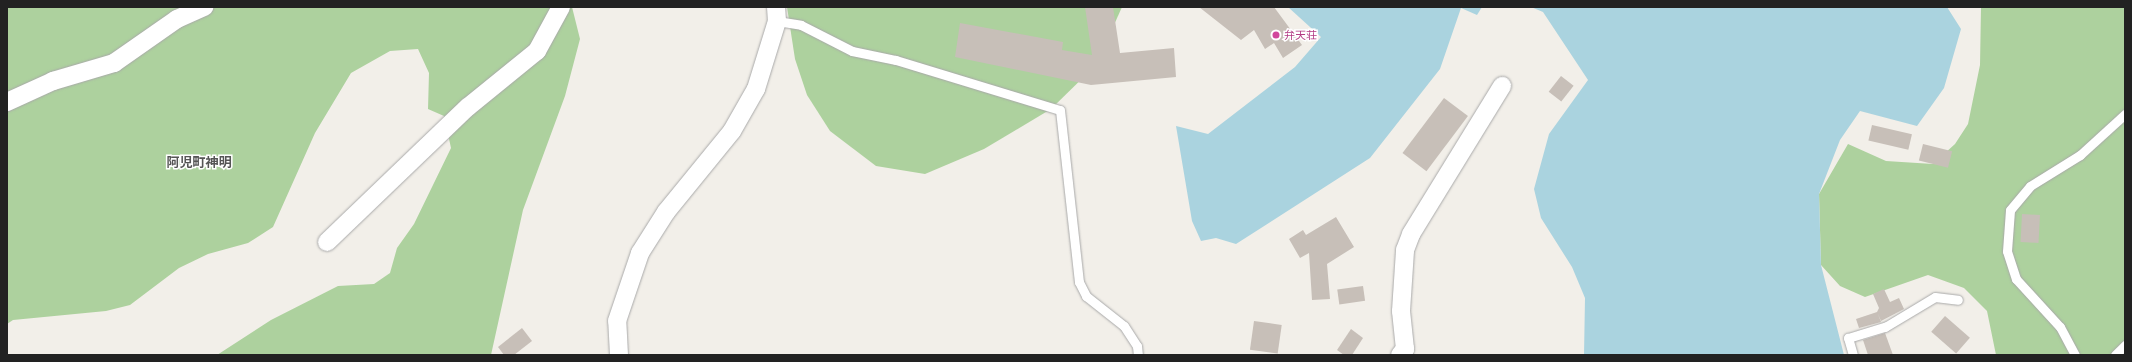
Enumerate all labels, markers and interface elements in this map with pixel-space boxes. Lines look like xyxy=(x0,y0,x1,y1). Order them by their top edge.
place label: 弁天荘 xyxy=(1284,28,1317,42)
marker: 弁天荘 xyxy=(1271,30,1281,40)
district label: 阿児町神明 xyxy=(167,154,231,170)

